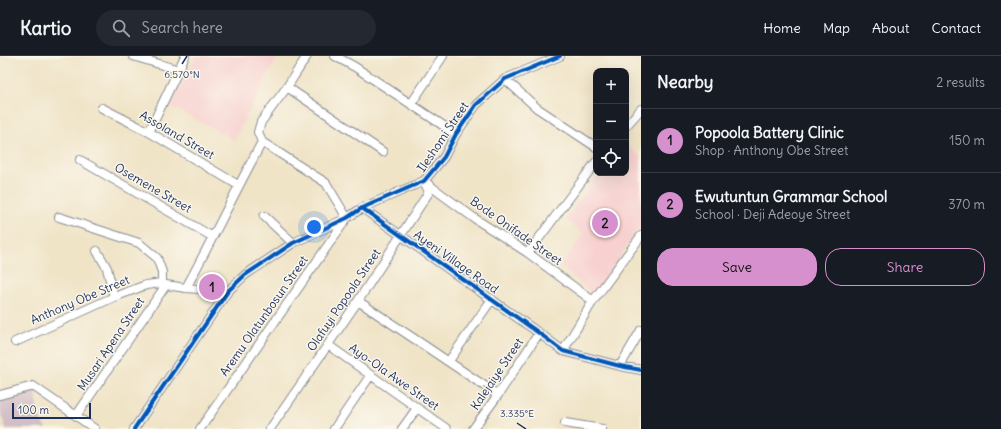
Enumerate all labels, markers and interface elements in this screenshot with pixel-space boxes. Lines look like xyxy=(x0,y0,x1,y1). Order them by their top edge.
search box xyxy=(96,10,376,46)
text: Kartio xyxy=(20,16,72,40)
icon: search xyxy=(110,17,132,39)
text: Search here xyxy=(142,18,223,37)
text: Home xyxy=(763,19,801,37)
text: Map xyxy=(823,19,850,37)
text: About xyxy=(872,19,910,37)
text: Contact xyxy=(932,19,981,37)
text: 6.570°N xyxy=(164,68,200,81)
map controls xyxy=(593,68,629,176)
button: + xyxy=(593,68,629,104)
text: Nearby xyxy=(657,71,713,93)
text: 2 results xyxy=(936,74,985,91)
street label: Ileshomi Street xyxy=(414,99,472,175)
button: − xyxy=(593,104,629,140)
street label: Assoland Street xyxy=(137,107,217,162)
text: Popoola Battery Clinic xyxy=(695,123,844,142)
text: 1 xyxy=(667,132,673,149)
text: 150 m xyxy=(949,132,985,149)
button: locate xyxy=(593,140,629,176)
text: Shop · Anthony Obe Street xyxy=(695,142,848,159)
street label: Osemene Street xyxy=(112,159,194,216)
text: Ewutuntun Grammar School xyxy=(695,187,887,206)
street label: Bode Onifade Street xyxy=(467,193,565,268)
text: 2 xyxy=(666,196,674,213)
text: 370 m xyxy=(948,196,985,213)
text: School · Deji Adeoye Street xyxy=(695,206,851,223)
pin: 2 xyxy=(592,208,618,238)
your location xyxy=(304,217,324,237)
street label: Ayeni Village Road xyxy=(411,227,502,296)
street label: Olafuyi Popoola Street xyxy=(304,246,384,354)
button: Save xyxy=(657,248,817,286)
button: Share xyxy=(825,248,985,286)
street label: Aremu Olatunbosun Street xyxy=(216,253,311,379)
street label: Anthony Obe Street xyxy=(28,272,132,327)
pin: 1 xyxy=(199,272,225,302)
street label: Musari Apena Street xyxy=(74,294,147,393)
street label: Kalejaiye Street xyxy=(467,335,526,413)
street label: Ayo-Ola Awe Street xyxy=(346,340,442,413)
scale bar xyxy=(12,401,91,420)
text: 100 m xyxy=(18,403,49,417)
text: 3.335°E xyxy=(500,407,534,420)

